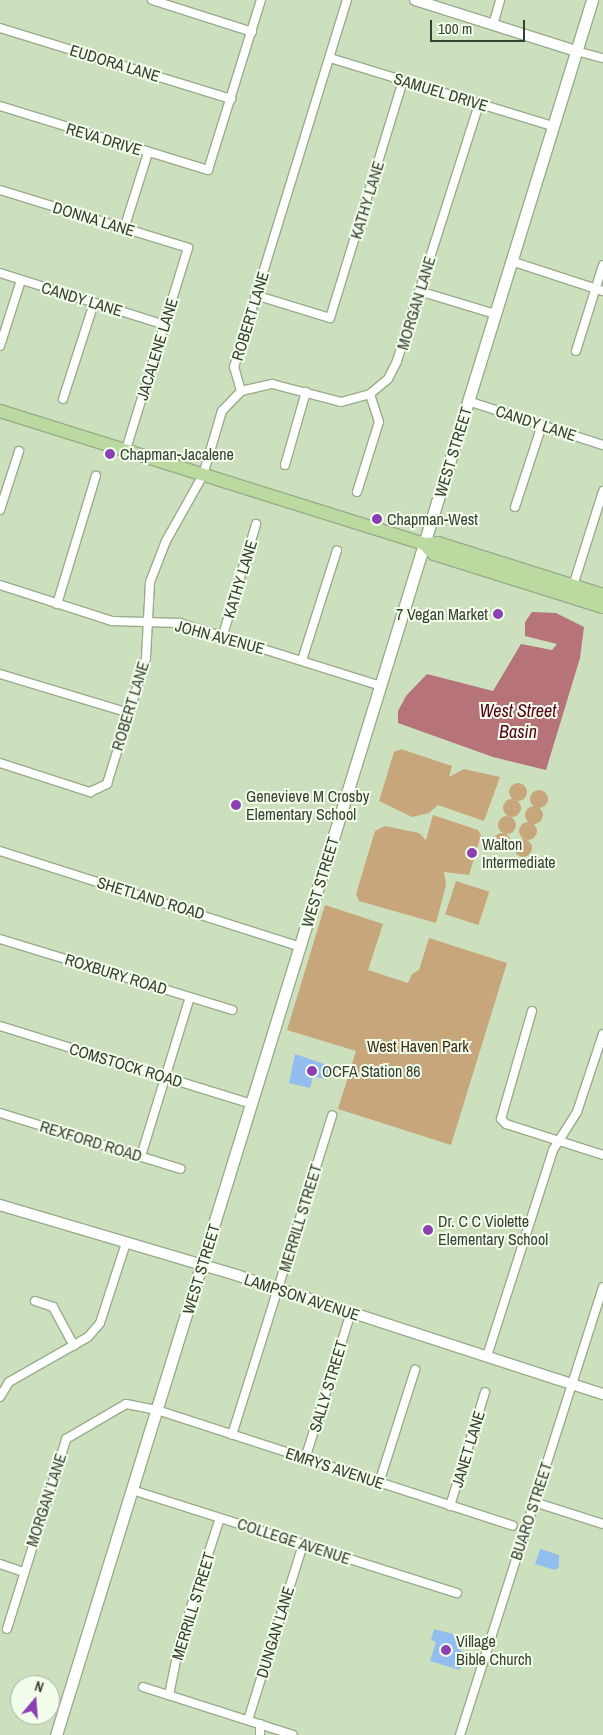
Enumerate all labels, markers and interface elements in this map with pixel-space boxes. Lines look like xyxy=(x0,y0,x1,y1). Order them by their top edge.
scale bar xyxy=(433,10,528,42)
text: 100 m xyxy=(438,18,472,39)
street label: EUDORA LANE xyxy=(67,40,163,86)
street label: SAMUEL DRIVE xyxy=(391,69,491,115)
street label: REVA DRIVE xyxy=(64,118,144,160)
street label: KATHY LANE xyxy=(346,159,388,241)
street label: DONNA LANE xyxy=(50,197,138,241)
street label: MORGAN LANE xyxy=(393,254,439,352)
street label: ROBERT LANE xyxy=(227,269,273,363)
street label: CANDY LANE xyxy=(39,278,125,320)
street label: JACALENE LANE xyxy=(132,296,182,402)
street label: CANDY LANE xyxy=(493,401,579,445)
street label: WEST STREET xyxy=(430,405,476,499)
place label: Chapman-Jacalene xyxy=(120,444,234,464)
marker: Chapman-Jacalene xyxy=(104,448,116,460)
place label: Chapman-West xyxy=(387,509,478,529)
marker: Chapman-West xyxy=(371,513,383,525)
street label: KATHY LANE xyxy=(219,538,261,620)
place label: 7 Vegan Market xyxy=(396,604,488,624)
marker: 7 Vegan Market xyxy=(492,608,504,620)
street label: JOHN AVENUE xyxy=(173,616,267,658)
street label: ROBERT LANE xyxy=(107,659,153,753)
water label: West Street Basin xyxy=(480,701,556,744)
place label: Genevieve M Crosby Elementary School xyxy=(246,786,369,824)
marker: Genevieve M Crosby Elementary School xyxy=(230,799,242,811)
place label: Walton Intermediate xyxy=(482,834,556,872)
street label: WEST STREET xyxy=(297,835,343,929)
marker: Walton Intermediate xyxy=(466,847,478,859)
street label: SHETLAND ROAD xyxy=(95,873,207,923)
street label: ROXBURY ROAD xyxy=(62,949,170,999)
park label: West Haven Park xyxy=(367,1036,469,1056)
street label: COMSTOCK ROAD xyxy=(67,1039,185,1091)
place label: OCFA Station 86 xyxy=(322,1061,421,1081)
marker: OCFA Station 86 xyxy=(306,1065,318,1077)
street label: REXFORD ROAD xyxy=(38,1116,144,1166)
street label: MERRILL STREET xyxy=(274,1162,326,1274)
place label: Dr. C C Violette Elementary School xyxy=(438,1211,548,1249)
street label: WEST STREET xyxy=(178,1222,224,1316)
marker: Dr. C C Violette Elementary School xyxy=(422,1224,434,1236)
street label: LAMPSON AVENUE xyxy=(242,1269,362,1325)
street label: SALLY STREET xyxy=(305,1338,351,1434)
street label: JANET LANE xyxy=(447,1408,489,1490)
street label: EMRYS AVENUE xyxy=(283,1443,387,1493)
street label: MORGAN LANE xyxy=(22,1451,70,1549)
street label: BUARO STREET xyxy=(506,1459,556,1563)
street label: COLLEGE AVENUE xyxy=(235,1514,353,1568)
street label: MERRILL STREET xyxy=(167,1550,219,1662)
street label: DUNGAN LANE xyxy=(252,1584,298,1680)
place label: Village Bible Church xyxy=(456,1631,532,1669)
marker: Village Bible Church xyxy=(440,1644,452,1656)
north arrow xyxy=(10,1675,60,1725)
text: N xyxy=(33,1677,46,1697)

